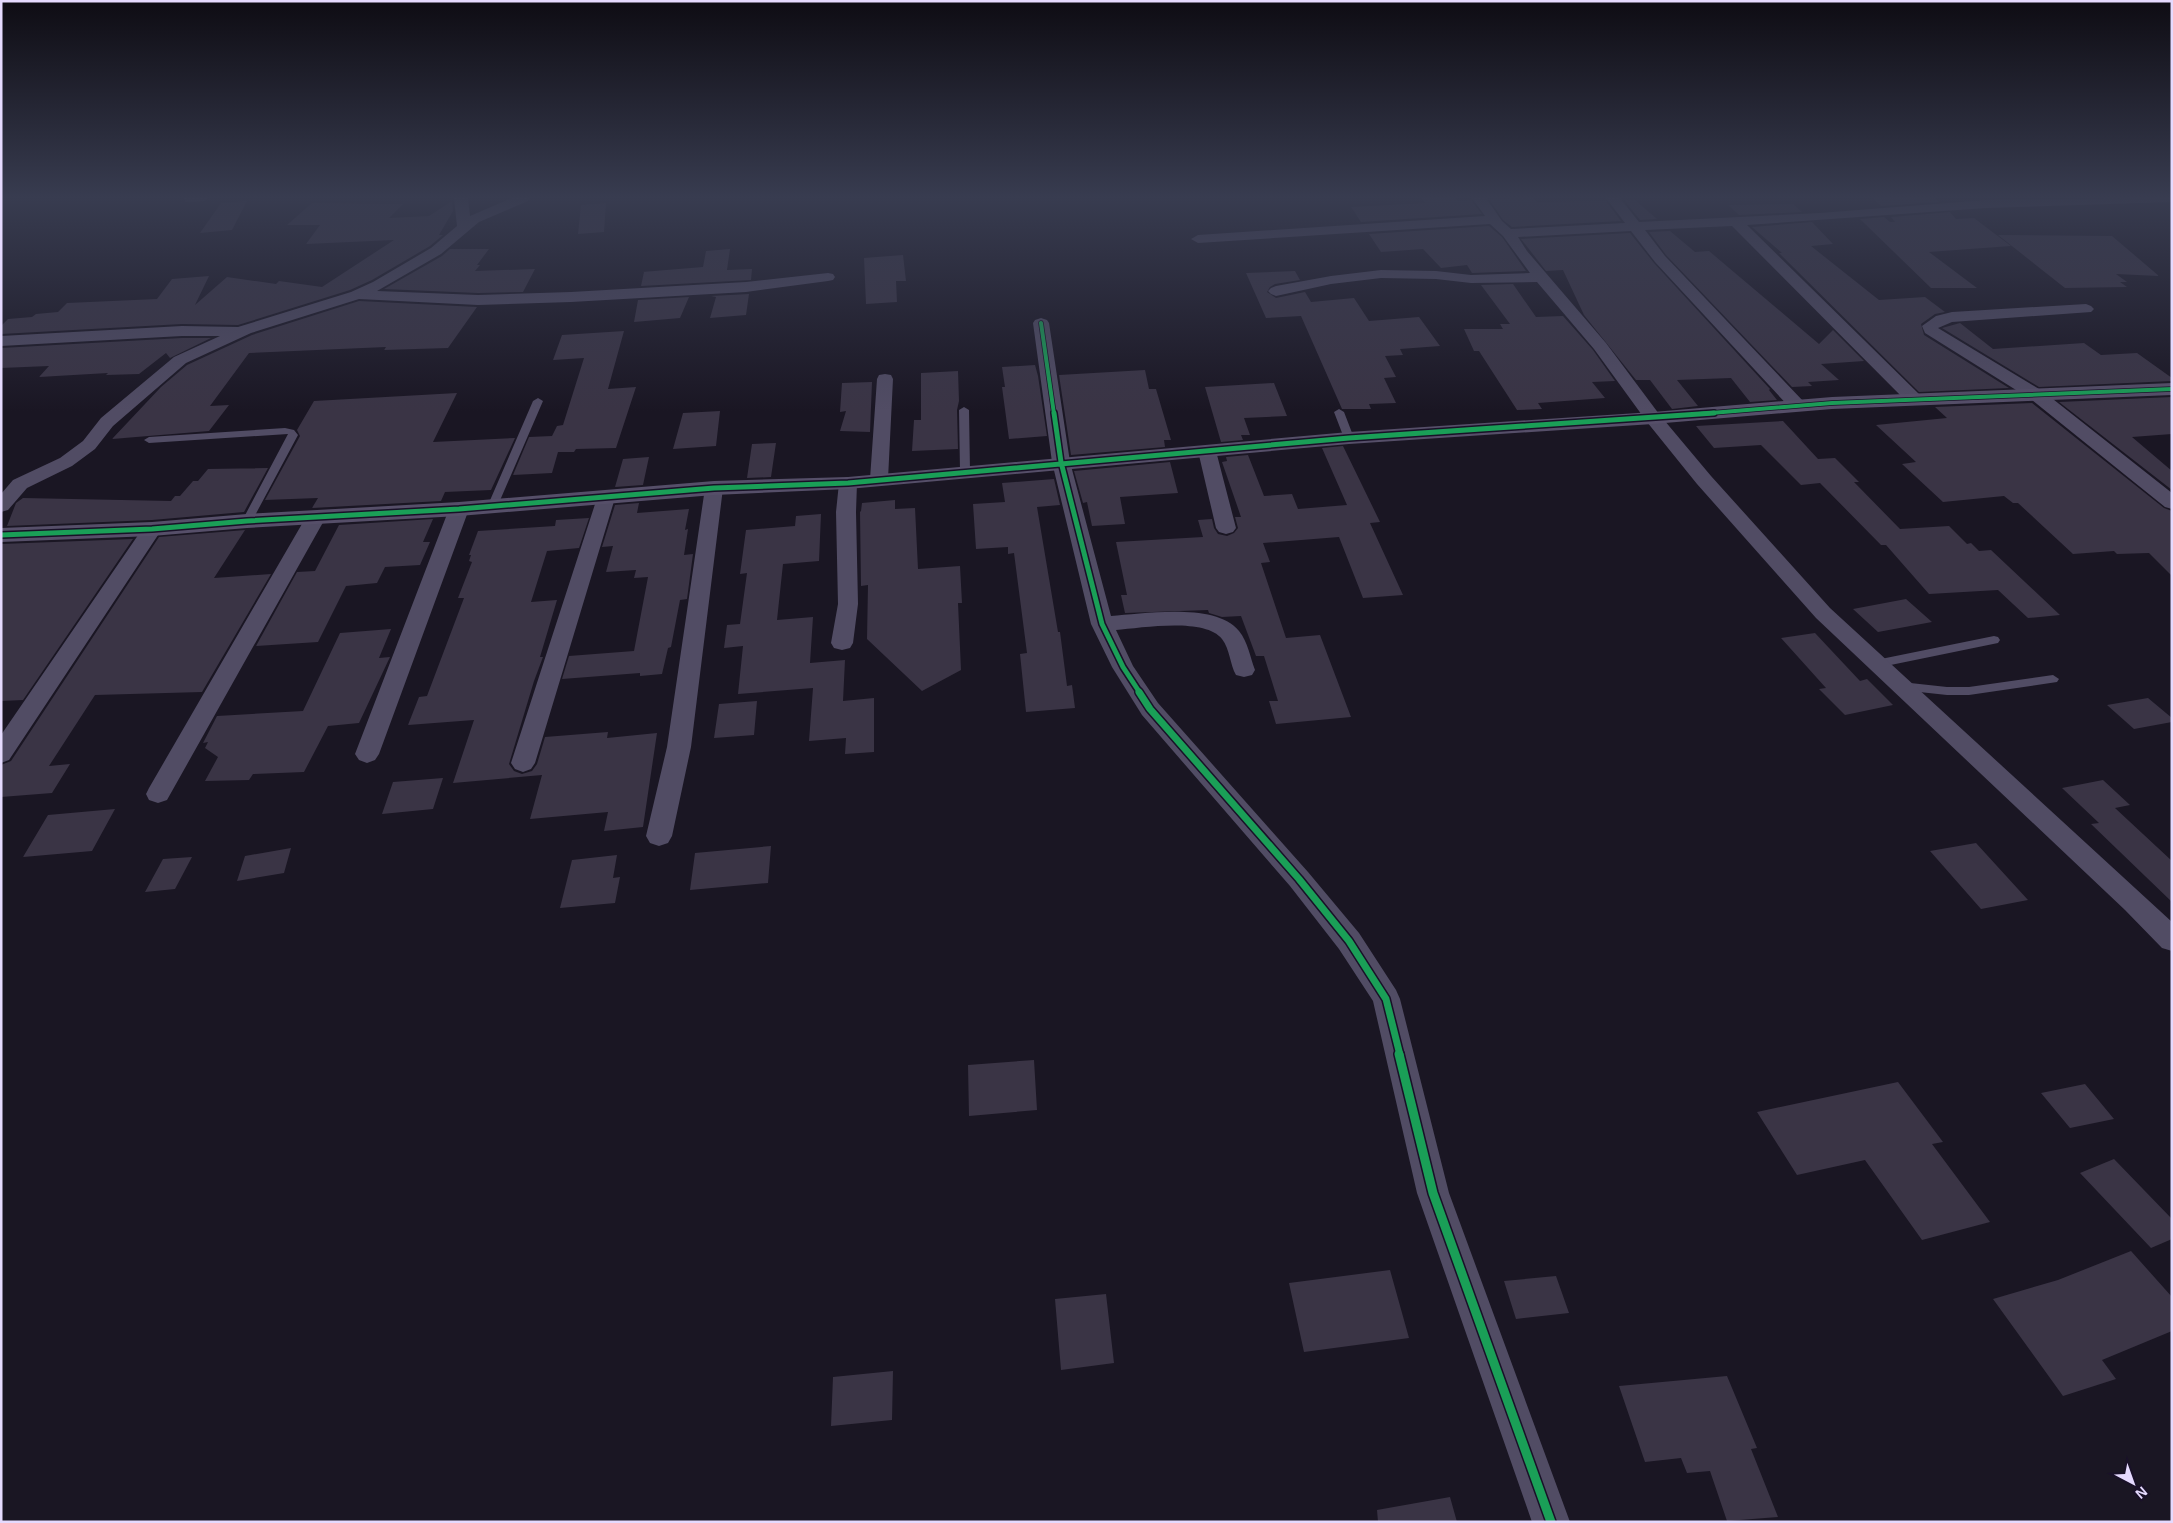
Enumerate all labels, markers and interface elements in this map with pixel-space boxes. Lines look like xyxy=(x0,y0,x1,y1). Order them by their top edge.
north arrow xyxy=(2108,1458,2158,1508)
text: N xyxy=(2132,1483,2151,1502)

